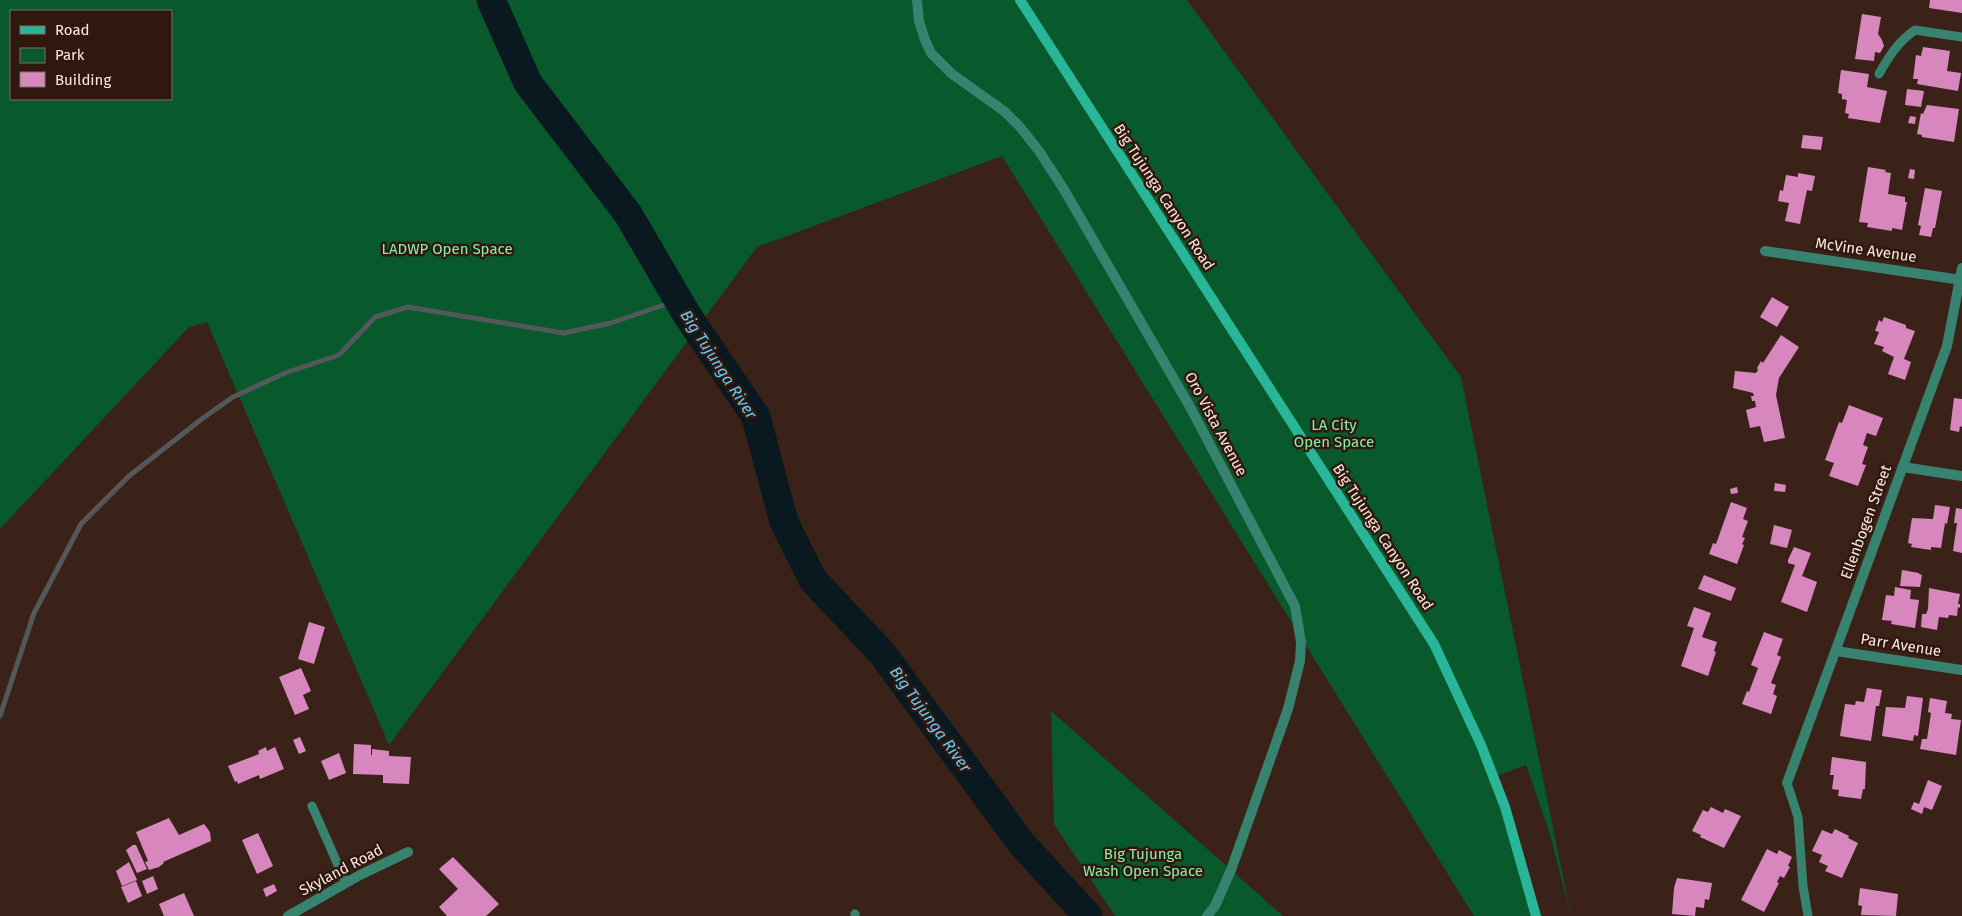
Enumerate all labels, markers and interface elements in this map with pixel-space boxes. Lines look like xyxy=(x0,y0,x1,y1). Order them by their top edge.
legend xyxy=(10,10,172,100)
text: Road xyxy=(55,21,90,39)
text: Park xyxy=(55,46,85,64)
text: Building xyxy=(55,71,111,89)
street label: Big Tujunga Canyon Road xyxy=(1110,120,1218,274)
street label: McVine Avenue xyxy=(1814,234,1918,266)
park label: LADWP Open Space xyxy=(381,240,513,258)
water label: Big Tujunga River xyxy=(676,306,761,423)
street label: Oro Vista Avenue xyxy=(1181,369,1251,479)
park label: LA City Open Space xyxy=(1294,416,1374,451)
street label: Big Tujunga Canyon Road xyxy=(1329,460,1437,614)
street label: Ellenbogen Street xyxy=(1837,462,1895,582)
street label: Parr Avenue xyxy=(1859,630,1943,660)
water label: Big Tujunga River xyxy=(886,663,976,777)
street label: Skyland Road xyxy=(296,840,386,900)
park label: Big Tujunga Wash Open Space xyxy=(1083,845,1203,880)

